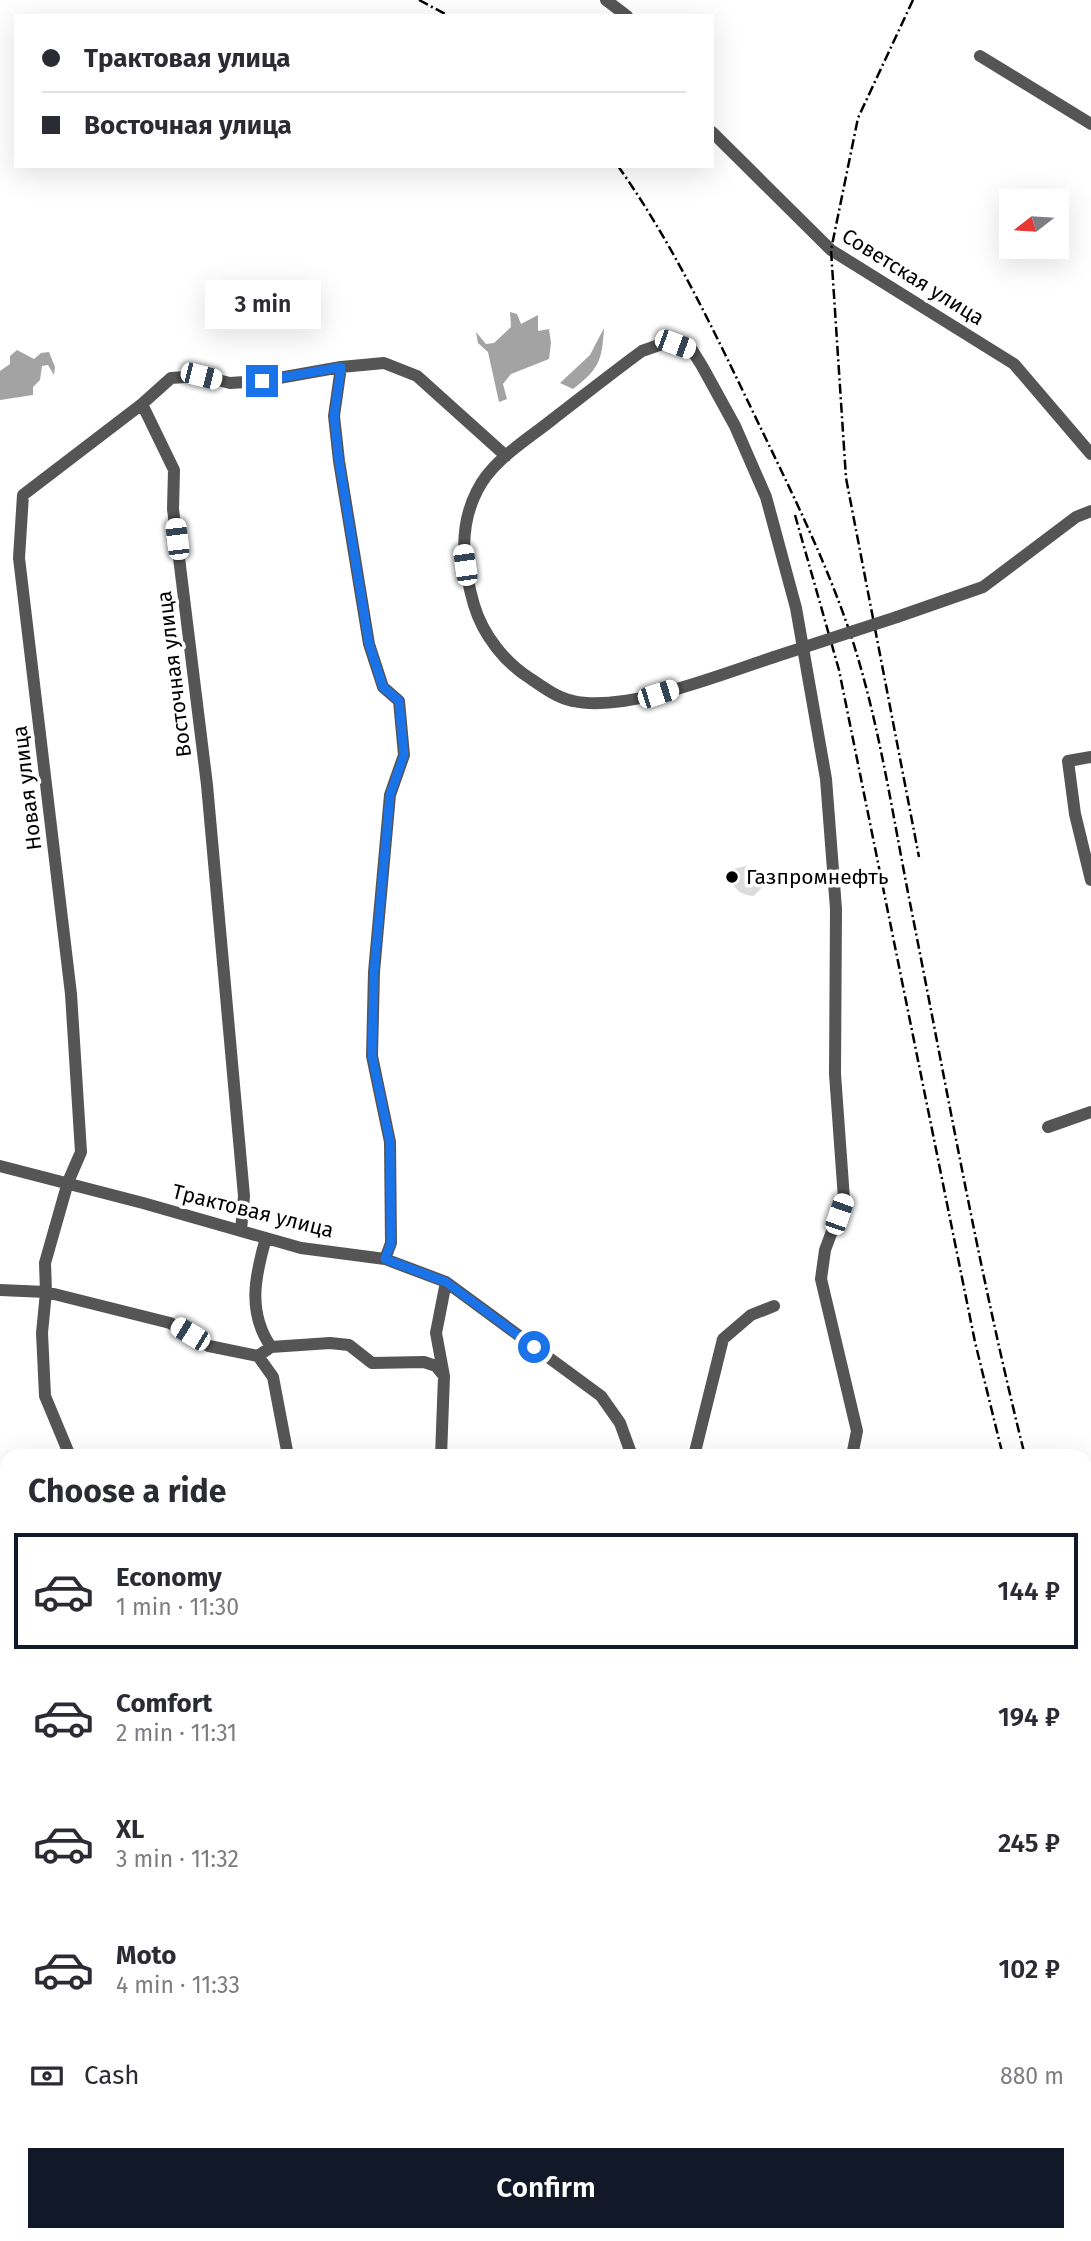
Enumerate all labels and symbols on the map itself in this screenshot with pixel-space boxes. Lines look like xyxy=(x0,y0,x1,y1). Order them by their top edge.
north arrow xyxy=(999,189,1069,259)
street label: Советская улица xyxy=(837,223,989,331)
callout: 3 min xyxy=(204,280,320,328)
car xyxy=(652,327,699,361)
car xyxy=(179,361,224,391)
route end xyxy=(246,365,278,397)
car xyxy=(165,517,190,561)
car xyxy=(452,543,479,587)
street label: Восточная улица xyxy=(151,589,197,759)
car xyxy=(635,678,682,710)
street label: Новая улица xyxy=(6,724,48,852)
place label: Газпромнефть xyxy=(746,864,889,890)
marker: Газпромнефть xyxy=(724,869,740,885)
street label: Трактовая улица xyxy=(170,1178,336,1244)
car xyxy=(823,1191,856,1237)
car xyxy=(167,1314,214,1354)
route start xyxy=(518,1331,550,1363)

